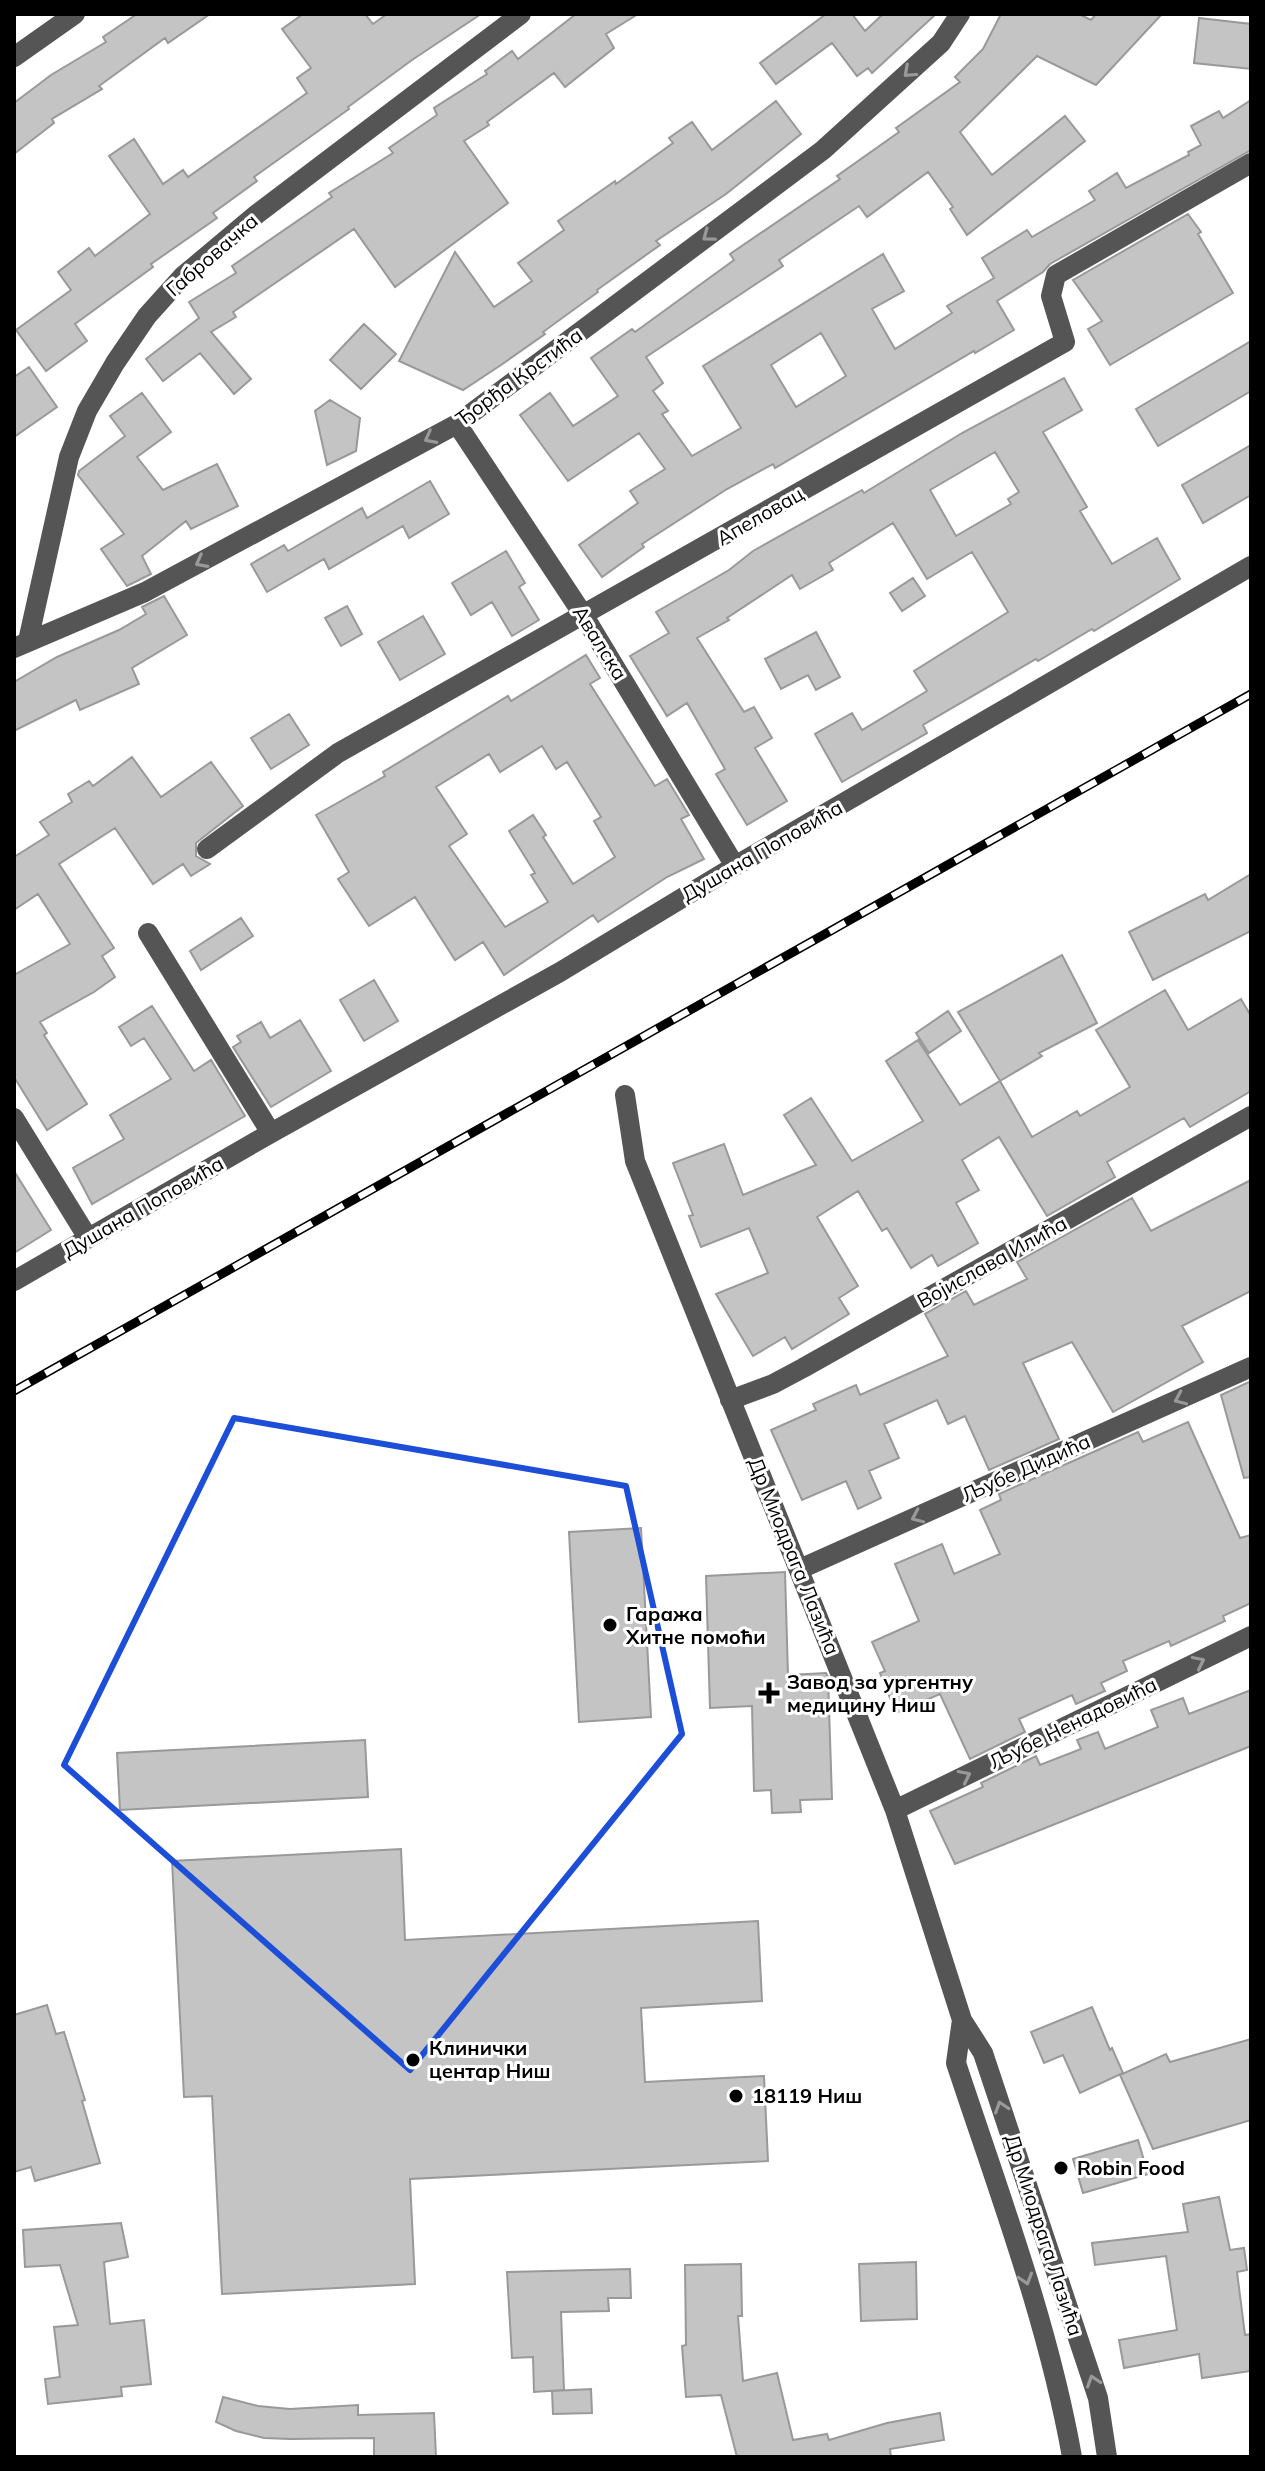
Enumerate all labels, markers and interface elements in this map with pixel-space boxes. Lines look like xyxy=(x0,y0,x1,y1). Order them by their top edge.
one-way arrow xyxy=(904,63,918,77)
street label: Габровачка xyxy=(161,208,263,301)
one-way arrow xyxy=(702,227,717,241)
street label: Ђорђа Крстића xyxy=(450,322,587,431)
one-way arrow xyxy=(424,429,438,444)
street label: Апеловац xyxy=(712,481,808,551)
one-way arrow xyxy=(195,552,209,567)
street label: Авалска xyxy=(568,601,633,685)
street label: Душана Поповића xyxy=(677,794,847,907)
street label: Душана Поповића xyxy=(58,1150,228,1263)
street label: Војислава Илића xyxy=(912,1210,1071,1313)
one-way arrow xyxy=(1174,1389,1188,1405)
street label: Љубе Дидића xyxy=(958,1428,1094,1507)
street label: Др Миодрага Лазића xyxy=(743,1453,846,1658)
one-way arrow xyxy=(911,1507,925,1523)
place label: Гаража Хитне помоћи xyxy=(625,1601,766,1649)
marker: Гаража Хитне помоћи xyxy=(601,1616,619,1634)
one-way arrow xyxy=(1190,1656,1205,1672)
place label: Завод за ургентну медицину Ниш xyxy=(787,1669,974,1717)
street label: Љубе Ненадовића xyxy=(985,1671,1161,1774)
marker: Завод за ургентну медицину Ниш xyxy=(758,1682,780,1704)
one-way arrow xyxy=(957,1770,972,1786)
place label: Клинички центар Ниш xyxy=(429,2035,551,2083)
marker: Клинички центар Ниш xyxy=(404,2051,422,2069)
place label: 18119 Ниш xyxy=(752,2083,862,2108)
marker: 18119 Ниш xyxy=(727,2087,745,2105)
one-way arrow xyxy=(995,2101,1011,2115)
street label: Др Миодрага Лазића xyxy=(1000,2131,1089,2339)
place label: Robin Food xyxy=(1077,2155,1185,2180)
marker: Robin Food xyxy=(1052,2159,1070,2177)
one-way arrow xyxy=(1017,2271,1033,2285)
one-way arrow xyxy=(1086,2374,1102,2388)

